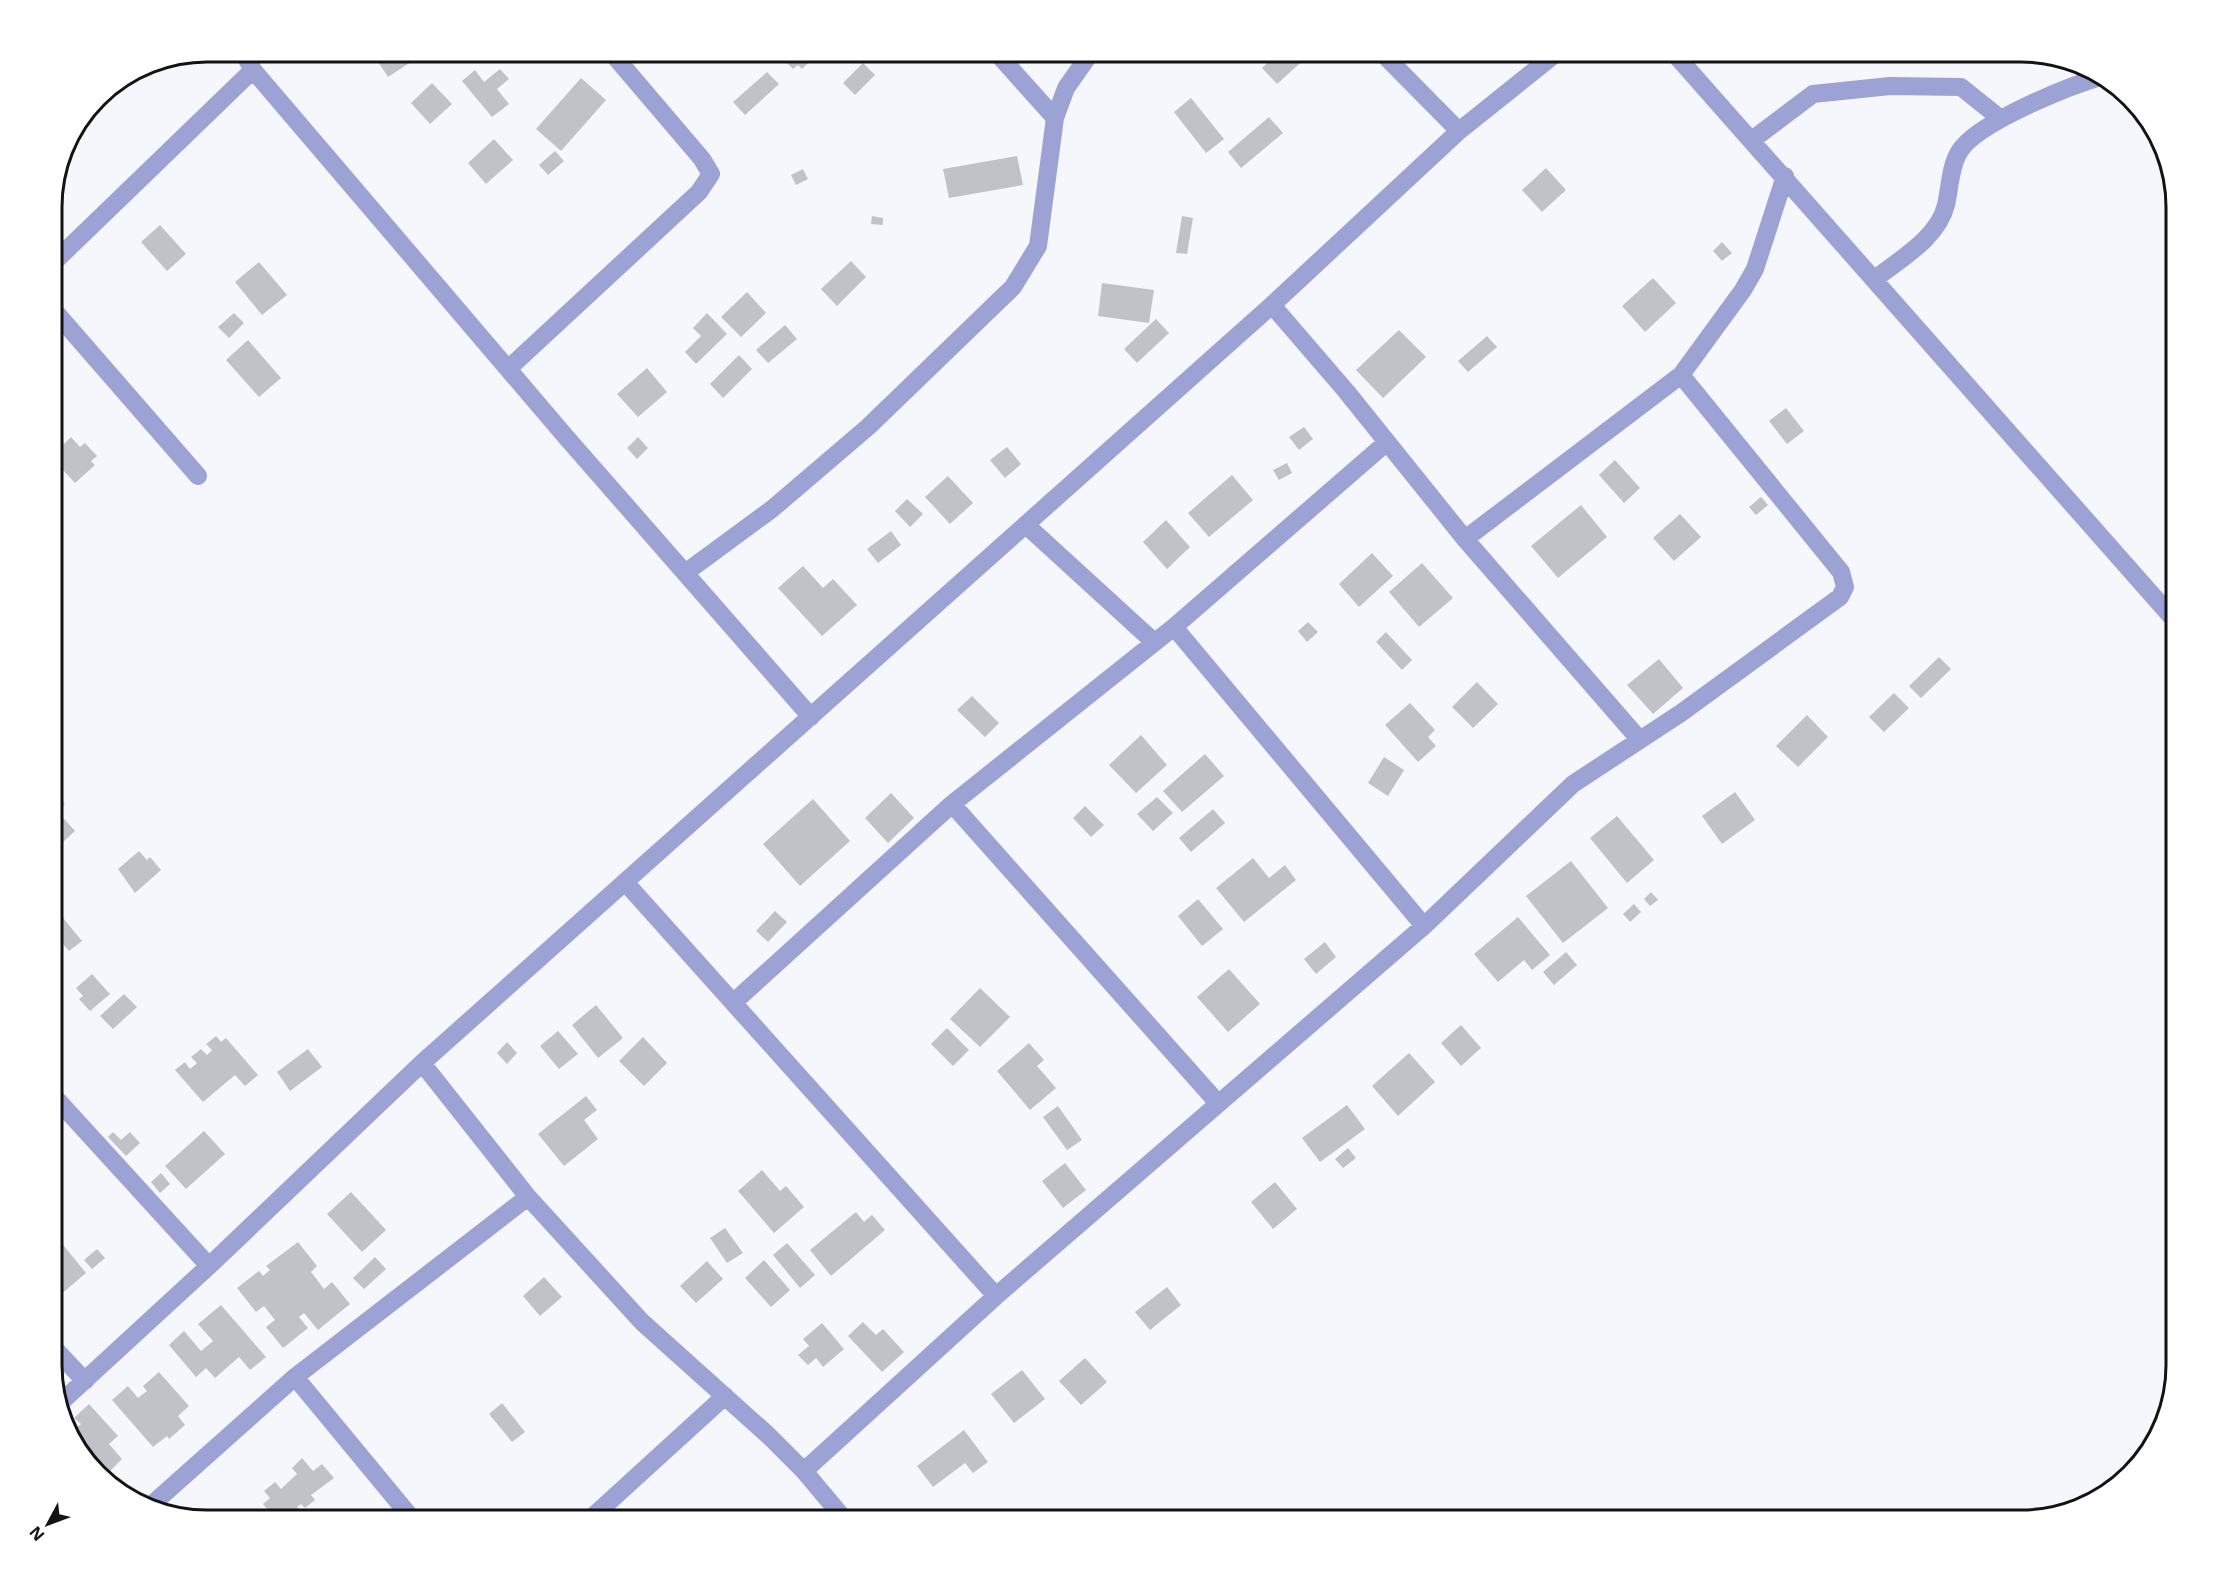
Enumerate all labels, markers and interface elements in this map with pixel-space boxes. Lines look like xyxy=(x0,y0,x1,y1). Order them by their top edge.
north arrow xyxy=(18,1494,78,1554)
text: N xyxy=(24,1522,49,1546)

